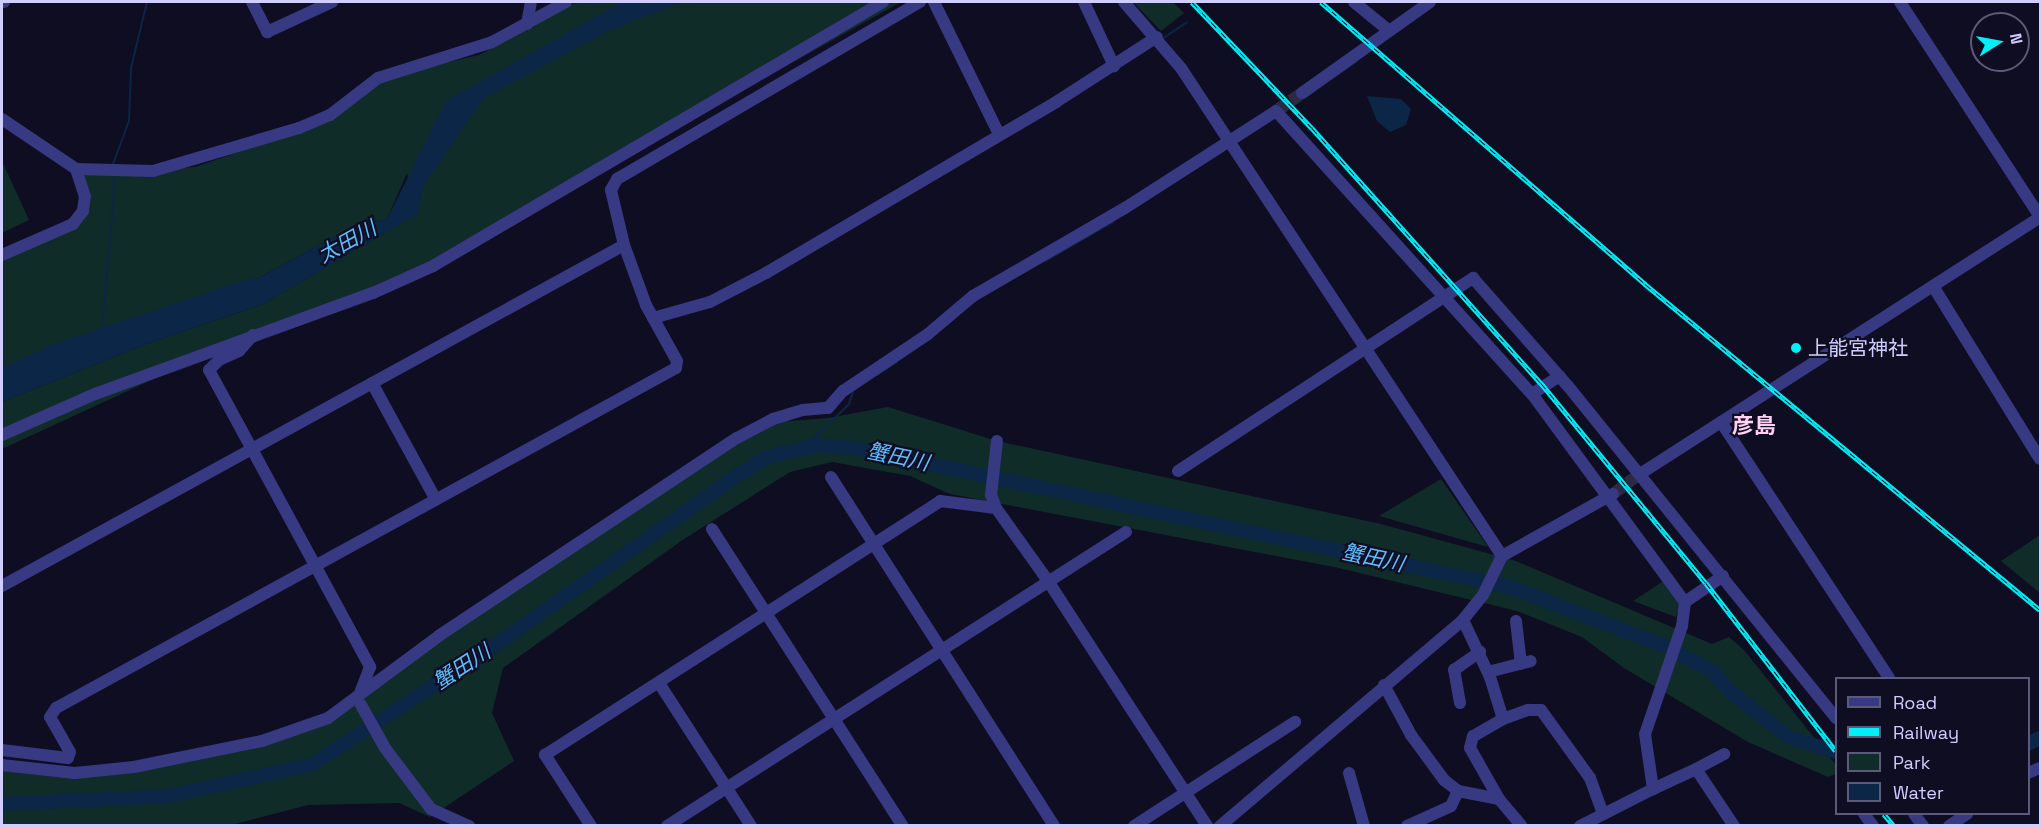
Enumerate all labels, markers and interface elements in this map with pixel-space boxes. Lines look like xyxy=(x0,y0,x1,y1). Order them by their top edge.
north arrow xyxy=(1970,12,2030,72)
text: N xyxy=(2005,32,2028,46)
water label: 太田川 xyxy=(313,216,381,268)
place label: 上能宮神社 xyxy=(1808,336,1908,360)
marker: 上能宮神社 xyxy=(1789,341,1803,355)
district label: 彦島 xyxy=(1732,413,1776,439)
water label: 蟹田川 xyxy=(865,438,931,476)
water label: 蟹田川 xyxy=(1340,539,1406,577)
water label: 蟹田川 xyxy=(429,639,495,695)
legend xyxy=(1835,677,2030,815)
text: Road xyxy=(1893,691,1937,714)
text: Railway xyxy=(1893,721,1959,744)
text: Park xyxy=(1893,751,1930,774)
text: Water xyxy=(1893,781,1944,804)

